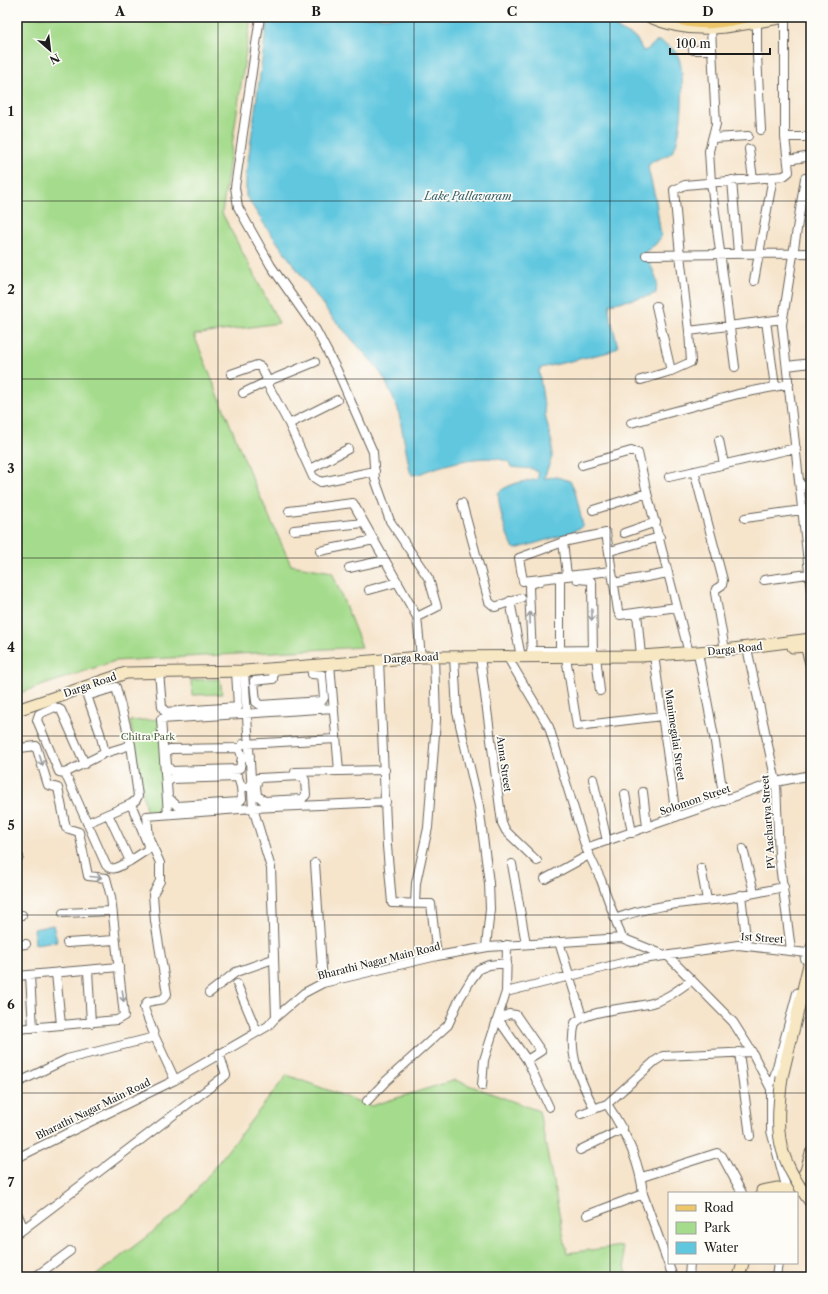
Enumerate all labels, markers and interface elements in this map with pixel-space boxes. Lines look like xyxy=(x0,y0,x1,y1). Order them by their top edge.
text: A xyxy=(114,3,126,19)
text: B xyxy=(311,3,321,19)
text: C xyxy=(507,3,517,19)
text: D xyxy=(702,3,714,19)
north arrow xyxy=(30,30,70,70)
scale bar xyxy=(670,30,770,56)
text: 100 m xyxy=(676,36,711,51)
text: N xyxy=(47,50,62,67)
text: 1 xyxy=(8,103,14,119)
water label: Lake Pallavaram xyxy=(423,189,512,203)
text: 2 xyxy=(7,281,15,297)
text: 3 xyxy=(7,460,15,476)
one-way arrow xyxy=(589,608,596,621)
one-way arrow xyxy=(527,612,534,625)
text: 4 xyxy=(7,639,15,655)
street label: Darga Road xyxy=(707,640,763,658)
street label: Darga Road xyxy=(383,650,439,666)
street label: Darga Road xyxy=(62,670,118,700)
street label: Manimegalai Street xyxy=(662,688,688,782)
park label: Chitra Park xyxy=(121,730,176,743)
street label: Anna Street xyxy=(494,734,514,793)
one-way arrow xyxy=(38,753,45,766)
street label: PV Aachartya Street xyxy=(758,774,778,869)
street label: Solomon Street xyxy=(658,782,733,818)
text: 5 xyxy=(7,817,15,833)
one-way arrow xyxy=(89,873,102,880)
street label: 1st Street xyxy=(740,930,784,946)
street label: Bharathi Nagar Main Road xyxy=(316,939,442,983)
one-way arrow xyxy=(119,989,127,1002)
text: 6 xyxy=(7,996,15,1012)
street label: Bharathi Nagar Main Road xyxy=(34,1076,152,1142)
text: 7 xyxy=(8,1174,15,1190)
legend xyxy=(668,1192,798,1264)
text: Road xyxy=(704,1200,734,1215)
text: Park xyxy=(704,1220,731,1235)
text: Water xyxy=(703,1240,738,1255)

